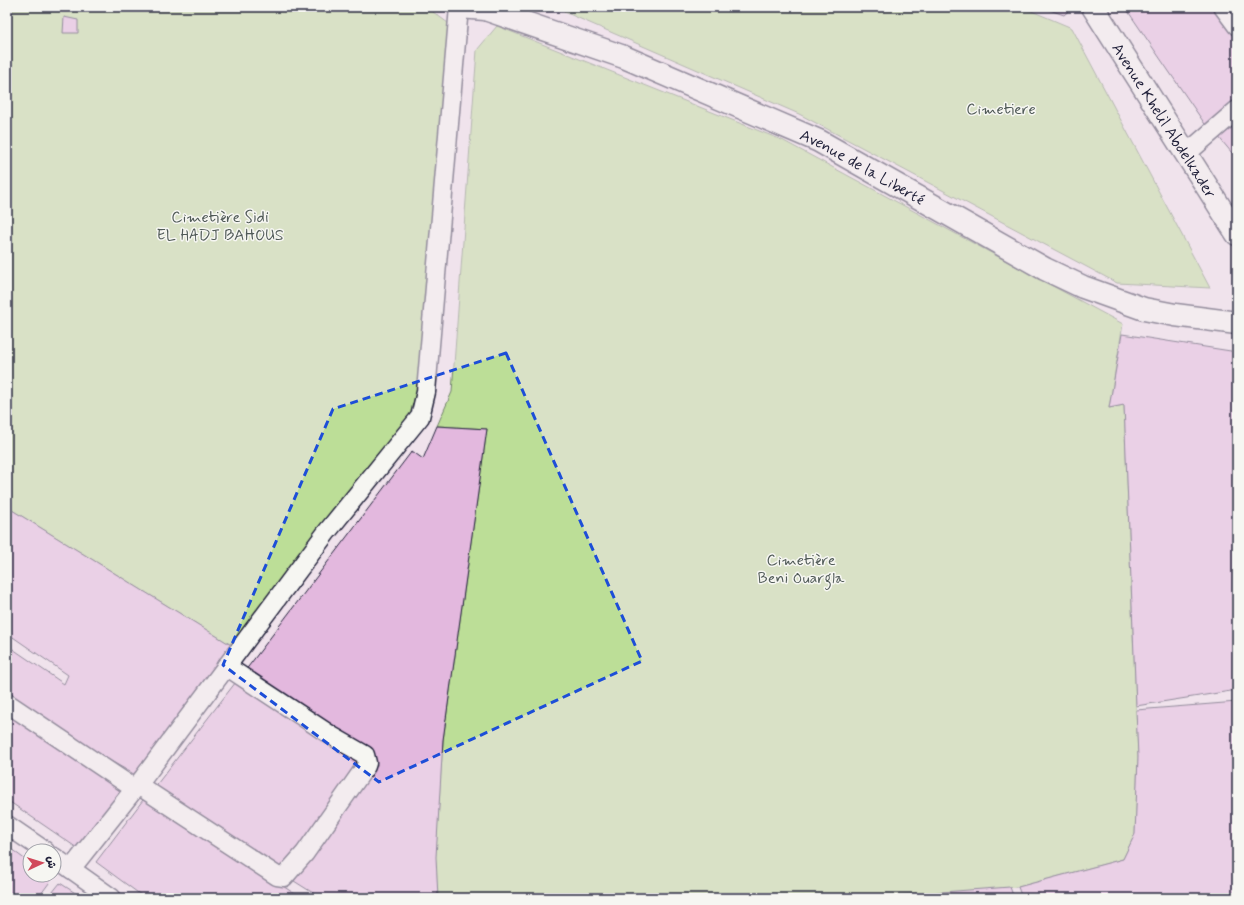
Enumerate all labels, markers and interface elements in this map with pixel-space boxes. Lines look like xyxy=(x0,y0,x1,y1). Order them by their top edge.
street label: Avenue Khelil Abdelkader xyxy=(1106,39,1221,203)
park label: Cimetiere xyxy=(966,99,1036,120)
street label: Avenue de la Liberté xyxy=(797,125,928,211)
park label: Cimetière Sidi EL HADJ BAHOUS xyxy=(156,207,284,246)
park label: Cimetière Beni Ouargla xyxy=(758,550,845,590)
north arrow xyxy=(22,843,62,883)
text: ش xyxy=(44,856,58,869)

